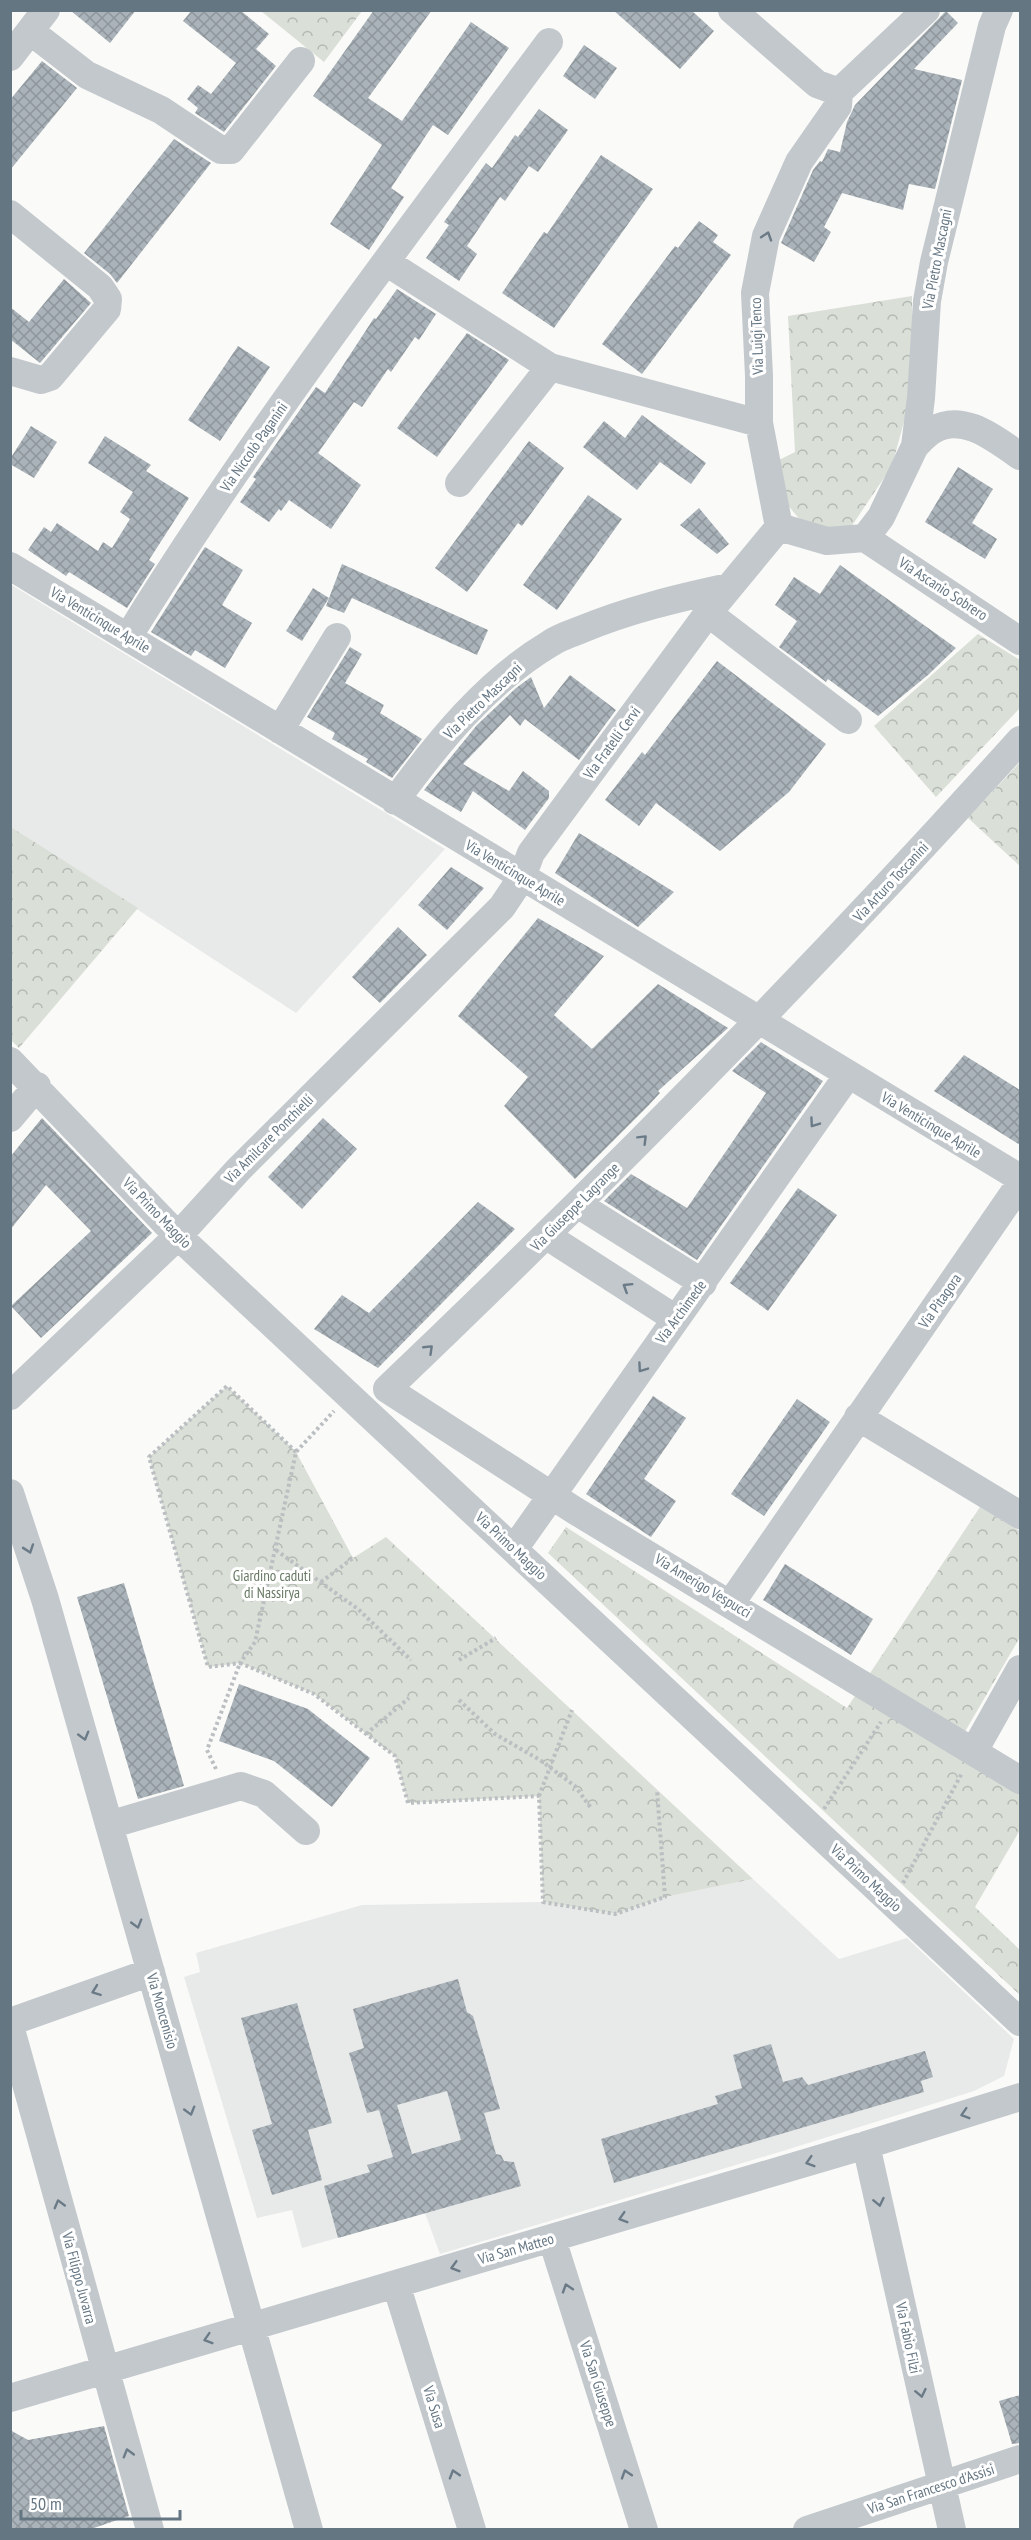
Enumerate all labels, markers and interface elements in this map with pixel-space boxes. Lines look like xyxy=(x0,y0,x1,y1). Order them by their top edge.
street label: Via Pietro Mascagni xyxy=(917,207,956,312)
one-way arrow xyxy=(760,231,773,241)
street label: Via Luigi Tenco xyxy=(746,297,767,376)
street label: Via Niccolò Paganini xyxy=(215,398,291,496)
street label: Via Ascanio Sobrero xyxy=(894,552,991,624)
street label: Via Venticinque Aprile xyxy=(46,582,154,657)
street label: Via Pietro Mascagni xyxy=(439,658,526,744)
street label: Via Fratelli Cervi xyxy=(578,703,644,784)
street label: Via Venticinque Aprile xyxy=(461,835,569,910)
street label: Via Arturo Toscanini xyxy=(848,838,932,926)
street label: Via Venticinque Aprile xyxy=(877,1087,985,1162)
street label: Via Amilcare Ponchielli xyxy=(219,1090,317,1188)
one-way arrow xyxy=(810,1116,821,1127)
one-way arrow xyxy=(637,1135,647,1146)
street label: Via Giuseppe Lagrange xyxy=(525,1158,623,1256)
street label: Via Primo Maggio xyxy=(118,1173,196,1252)
street label: Via Pitagora xyxy=(913,1270,965,1333)
street label: Via Archimede xyxy=(651,1276,710,1348)
one-way arrow xyxy=(623,1283,633,1295)
one-way arrow xyxy=(422,1345,433,1356)
one-way arrow xyxy=(638,1362,649,1373)
street label: Via Primo Maggio xyxy=(471,1507,551,1584)
one-way arrow xyxy=(22,1543,35,1554)
street label: Via Amerigo Vespucci xyxy=(651,1549,755,1622)
park label: Giardino caduti di Nassirya xyxy=(233,1566,311,1602)
one-way arrow xyxy=(77,1730,89,1741)
street label: Via Primo Maggio xyxy=(826,1839,906,1916)
one-way arrow xyxy=(130,1918,142,1928)
street label: Via Moncenisio xyxy=(142,1970,182,2051)
one-way arrow xyxy=(91,1984,101,1997)
one-way arrow xyxy=(183,2105,195,2116)
one-way arrow xyxy=(960,2107,971,2120)
one-way arrow xyxy=(805,2155,816,2167)
one-way arrow xyxy=(871,2197,884,2207)
one-way arrow xyxy=(54,2200,67,2210)
one-way arrow xyxy=(618,2211,629,2223)
street label: Via Filippo Juvarra xyxy=(58,2229,101,2326)
street label: Via San Matteo xyxy=(475,2229,556,2269)
one-way arrow xyxy=(450,2260,461,2272)
one-way arrow xyxy=(562,2283,574,2294)
street label: Via Fabio Filzi xyxy=(891,2299,925,2375)
one-way arrow xyxy=(203,2332,214,2344)
street label: Via San Giuseppe xyxy=(575,2338,621,2429)
street label: Via Susa xyxy=(419,2382,450,2430)
one-way arrow xyxy=(913,2388,926,2398)
one-way arrow xyxy=(123,2448,135,2459)
street label: Via San Francesco d'Assisi xyxy=(864,2459,997,2518)
one-way arrow xyxy=(449,2469,462,2480)
one-way arrow xyxy=(621,2469,633,2480)
scale bar xyxy=(21,2483,180,2521)
text: 50 m xyxy=(30,2492,62,2515)

